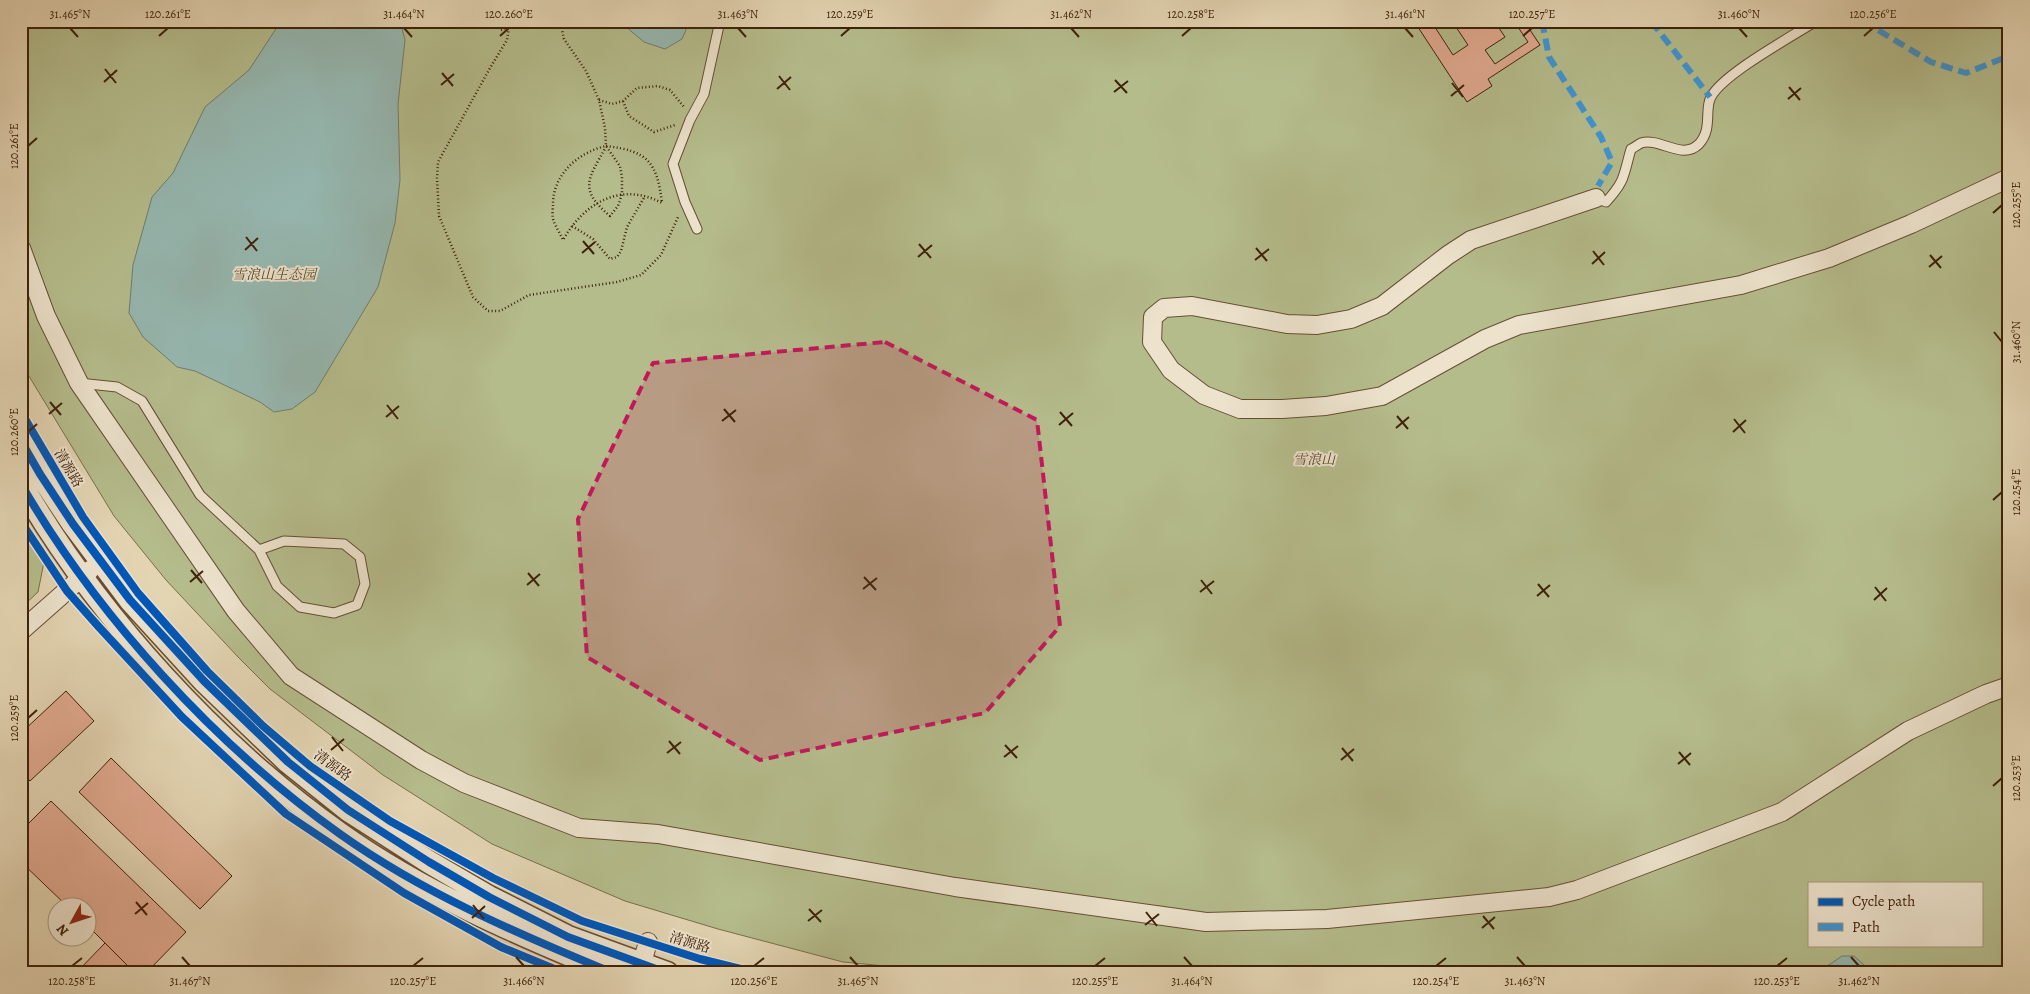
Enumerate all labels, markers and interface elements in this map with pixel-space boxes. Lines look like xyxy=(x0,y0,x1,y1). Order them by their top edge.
text: 31.465°N xyxy=(49,6,91,22)
text: 120.261°E xyxy=(145,6,191,22)
text: 31.464°N xyxy=(383,6,425,22)
text: 120.260°E xyxy=(485,6,533,22)
text: 31.463°N xyxy=(718,6,759,22)
text: 120.259°E xyxy=(827,6,873,22)
text: 31.462°N xyxy=(1050,6,1092,22)
text: 120.258°E xyxy=(1167,6,1215,22)
text: 31.461°N xyxy=(1385,6,1425,22)
text: 120.257°E xyxy=(1509,6,1555,22)
text: 31.460°N xyxy=(1718,6,1761,22)
text: 120.256°E xyxy=(1850,6,1896,22)
text: 120.261°E xyxy=(6,123,22,169)
text: 120.255°E xyxy=(2008,182,2024,228)
park label: 雪浪山生态园 xyxy=(232,265,318,284)
text: 31.460°N xyxy=(2008,320,2024,363)
text: 120.260°E xyxy=(6,408,22,456)
street label: 清源路 xyxy=(50,445,88,491)
park label: 雪浪山 xyxy=(1293,450,1336,469)
text: 120.254°E xyxy=(2008,469,2024,515)
text: 120.259°E xyxy=(6,695,22,741)
street label: 清源路 xyxy=(310,745,355,785)
text: 120.253°E xyxy=(2008,755,2024,801)
legend xyxy=(1808,882,1982,946)
text: Cycle path xyxy=(1852,891,1915,911)
north arrow xyxy=(48,896,98,946)
text: Path xyxy=(1852,917,1880,937)
text: N xyxy=(52,920,73,940)
street label: 清源路 xyxy=(667,927,713,958)
text: 120.258°E xyxy=(48,973,96,989)
text: 31.467°N xyxy=(169,973,211,989)
text: 120.257°E xyxy=(390,973,436,989)
text: 31.466°N xyxy=(503,973,545,989)
text: 120.256°E xyxy=(731,973,777,989)
text: 31.465°N xyxy=(837,973,879,989)
text: 120.255°E xyxy=(1072,973,1118,989)
text: 31.464°N xyxy=(1171,973,1213,989)
text: 120.254°E xyxy=(1413,973,1459,989)
text: 31.463°N xyxy=(1505,973,1546,989)
text: 120.253°E xyxy=(1754,973,1800,989)
text: 31.462°N xyxy=(1838,973,1880,989)

